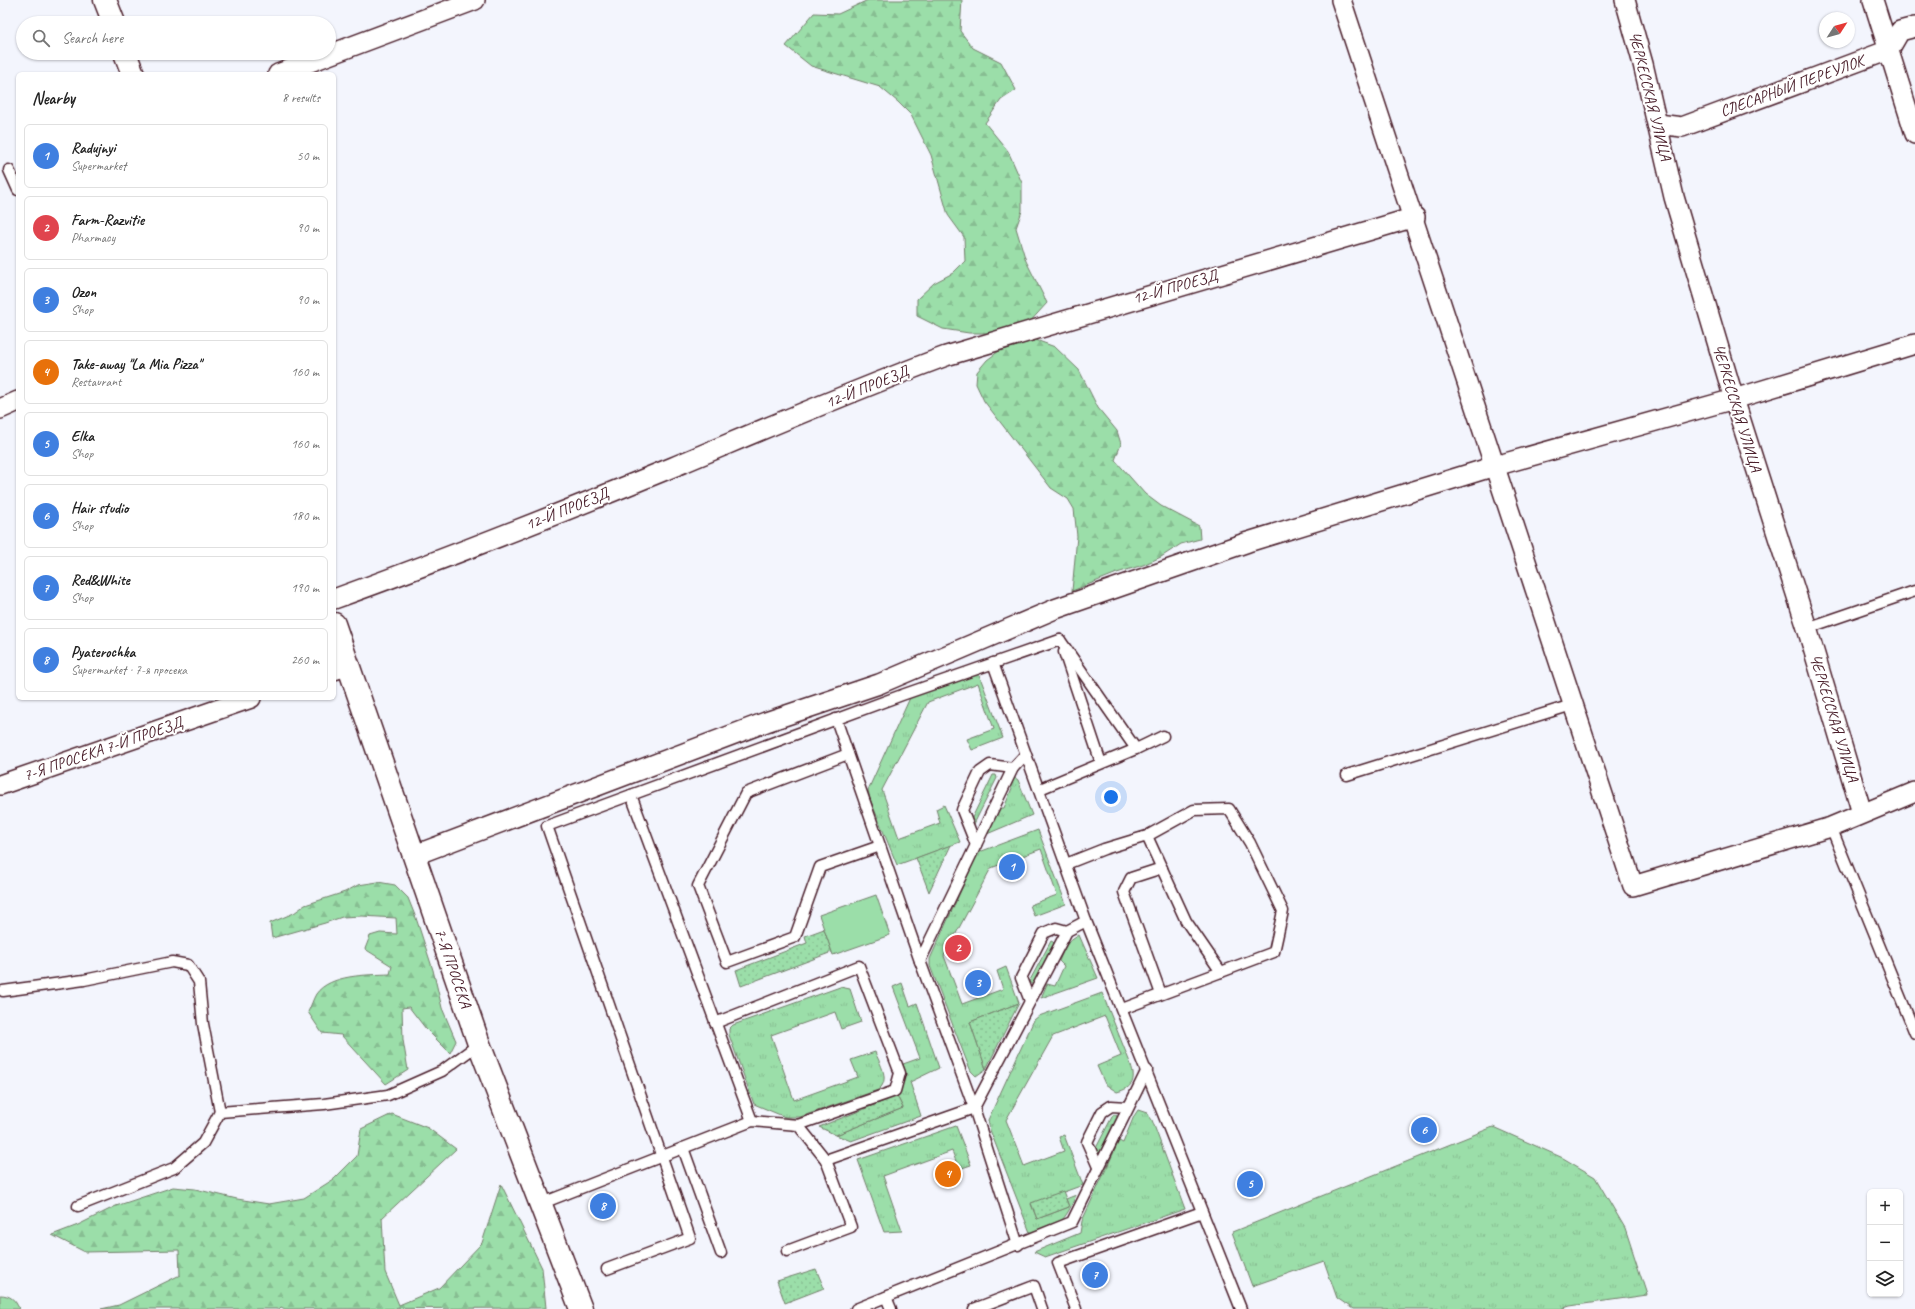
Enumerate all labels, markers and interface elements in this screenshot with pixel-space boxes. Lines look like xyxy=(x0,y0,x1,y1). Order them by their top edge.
north arrow xyxy=(1819,12,1855,48)
search box xyxy=(16,16,336,60)
icon: search xyxy=(30,27,52,49)
text: Search here xyxy=(62,29,123,48)
street label: ЧЕРКЕССКАЯ УЛИЦА xyxy=(1624,30,1676,163)
street label: СЛЕСАРНЫЙ ПЕРЕУЛОК xyxy=(1717,50,1869,121)
text: Nearby xyxy=(32,88,75,109)
text: 8 results xyxy=(282,90,320,106)
text: Radujnyi xyxy=(71,139,115,158)
text: 1 xyxy=(43,148,49,164)
text: 50 m xyxy=(297,148,319,164)
text: Supermarket xyxy=(71,158,126,174)
text: Farm-Razvitie xyxy=(71,211,144,230)
text: 2 xyxy=(43,220,49,236)
text: 90 m xyxy=(297,220,319,236)
text: Pharmacy xyxy=(71,230,115,246)
street label: 12-Й ПРОЕЗД xyxy=(1130,265,1221,309)
text: Ozon xyxy=(71,283,96,302)
text: 3 xyxy=(43,292,49,308)
text: 90 m xyxy=(297,292,319,308)
text: Shop xyxy=(71,302,93,318)
street label: ЧЕРКЕССКАЯ УЛИЦА xyxy=(1708,342,1766,475)
text: Take-away "La Mia Pizza" xyxy=(71,355,201,374)
street label: 12-Й ПРОЕЗД xyxy=(823,361,913,413)
text: 4 xyxy=(43,364,49,380)
text: 160 m xyxy=(291,364,319,380)
text: Restaurant xyxy=(71,374,121,390)
text: Elka xyxy=(71,427,94,446)
text: 5 xyxy=(43,436,49,452)
text: 160 m xyxy=(291,436,319,452)
text: Shop xyxy=(71,446,93,462)
street label: 12-Й ПРОЕЗД xyxy=(523,483,613,535)
text: Hair studio xyxy=(71,499,128,518)
text: 6 xyxy=(43,508,49,524)
text: 180 m xyxy=(291,508,319,524)
text: Shop xyxy=(71,518,93,534)
text: Red&White xyxy=(71,571,130,590)
text: 7 xyxy=(43,580,49,596)
text: 190 m xyxy=(291,580,319,596)
text: Shop xyxy=(71,590,93,606)
text: Pyaterochka xyxy=(71,643,135,662)
text: 8 xyxy=(43,652,49,668)
text: 260 m xyxy=(291,652,319,668)
street label: ЧЕРКЕССКАЯ УЛИЦА xyxy=(1805,652,1863,785)
text: Supermarket · 7-я просека xyxy=(71,662,187,678)
street label: 7-Я ПРОСЕКА 7-Й ПРОЕЗД xyxy=(21,712,186,786)
your location xyxy=(1101,787,1121,807)
pin: 1 xyxy=(999,852,1025,882)
street label: 7-Я ПРОСЕКА xyxy=(430,926,476,1011)
pin: 2 xyxy=(945,933,971,963)
pin: 3 xyxy=(965,968,991,998)
pin: 6 xyxy=(1411,1115,1437,1145)
pin: 4 xyxy=(935,1159,961,1189)
pin: 5 xyxy=(1237,1169,1263,1199)
map controls xyxy=(1867,1189,1903,1297)
button: + xyxy=(1867,1189,1903,1225)
pin: 8 xyxy=(590,1191,616,1221)
button: − xyxy=(1867,1225,1903,1261)
pin: 7 xyxy=(1082,1260,1108,1290)
button: layers xyxy=(1867,1261,1903,1297)

